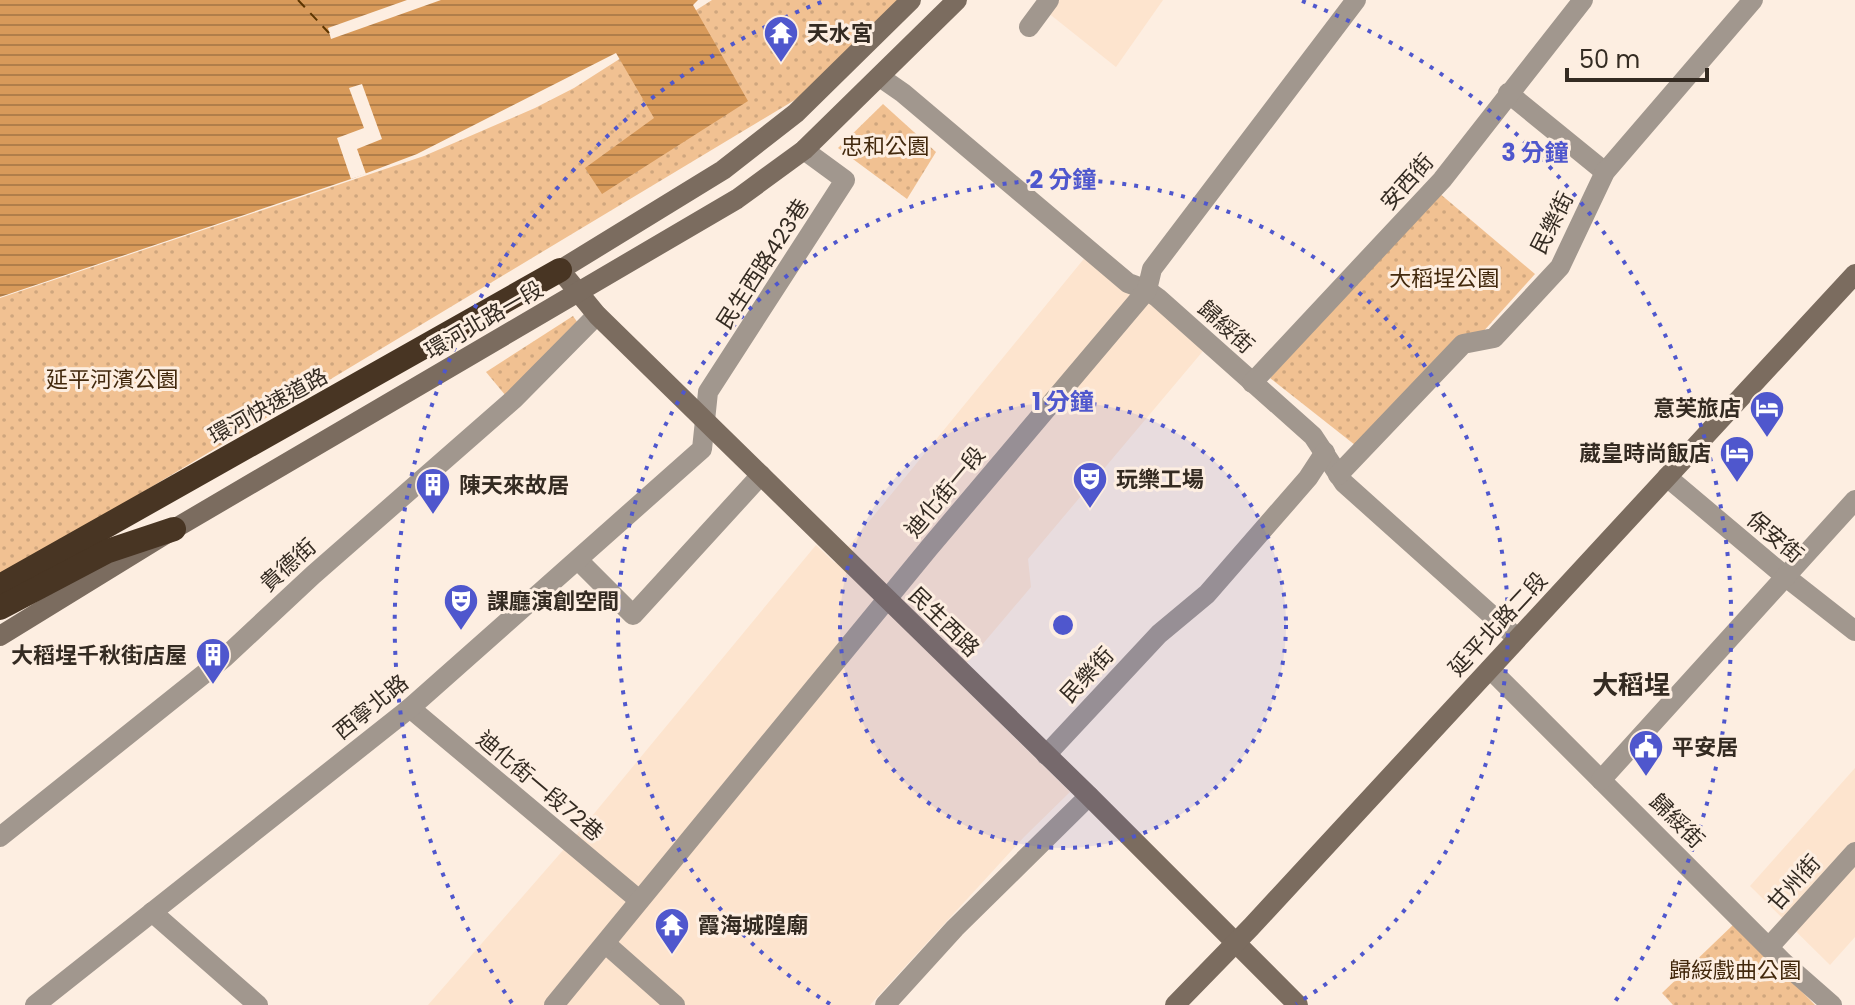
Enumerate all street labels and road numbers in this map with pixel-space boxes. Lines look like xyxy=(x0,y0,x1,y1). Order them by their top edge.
street label: 安西街 xyxy=(1373,147,1441,217)
street label: 民樂街 xyxy=(1523,187,1581,259)
street label: 民生西路423巷 xyxy=(709,193,817,335)
street label: 環河北路一段 xyxy=(419,274,549,366)
street label: 歸綏街 xyxy=(1191,293,1261,361)
street label: 環河快速道路 xyxy=(203,360,333,452)
street label: 迪化街一段 xyxy=(898,440,992,544)
street label: 保安街 xyxy=(1740,504,1810,570)
street label: 貴德街 xyxy=(253,531,323,599)
street label: 延平北路二段 xyxy=(1442,565,1554,683)
street label: 民生西路 xyxy=(902,580,986,664)
street label: 民樂街 xyxy=(1053,640,1121,710)
street label: 西寧北路 xyxy=(327,667,415,747)
street label: 迪化街一段72巷 xyxy=(470,724,610,848)
street label: 歸綏街 xyxy=(1643,787,1711,855)
street label: 甘州街 xyxy=(1760,848,1828,918)

